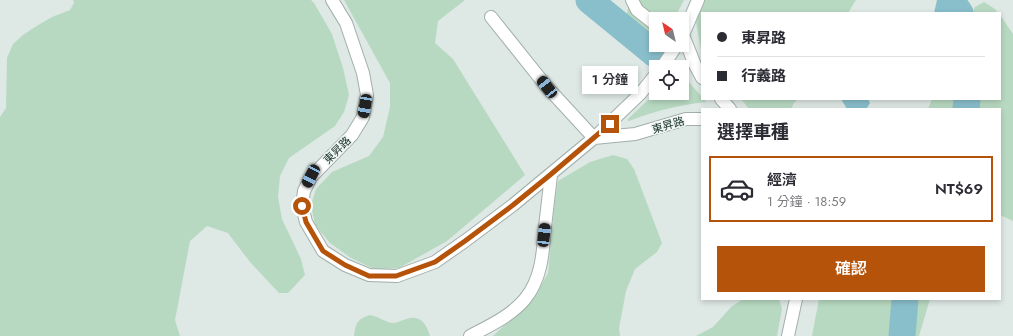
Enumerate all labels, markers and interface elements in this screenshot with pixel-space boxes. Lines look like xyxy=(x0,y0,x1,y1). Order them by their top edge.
north arrow xyxy=(649,12,689,52)
map controls xyxy=(649,12,689,100)
text: 東昇路 xyxy=(741,27,786,49)
button: locate xyxy=(649,60,689,100)
text: 行義路 xyxy=(741,65,786,87)
callout: 1 分鐘 xyxy=(582,66,638,94)
text: 1 分鐘 xyxy=(592,70,628,89)
car xyxy=(535,74,559,100)
car xyxy=(357,93,373,119)
street label: 東昇路 xyxy=(650,113,686,137)
route end xyxy=(601,115,619,133)
text: 選擇車種 xyxy=(717,119,789,145)
street label: 東昇路 xyxy=(320,133,354,167)
car xyxy=(300,163,322,189)
text: 經濟 xyxy=(767,169,797,191)
icon: car xyxy=(719,171,755,207)
text: NT$69 xyxy=(935,178,983,200)
text: 1 分鐘 · 18:59 xyxy=(767,192,846,211)
route start xyxy=(293,197,311,215)
car xyxy=(537,222,551,248)
button: 確認 xyxy=(717,246,985,292)

